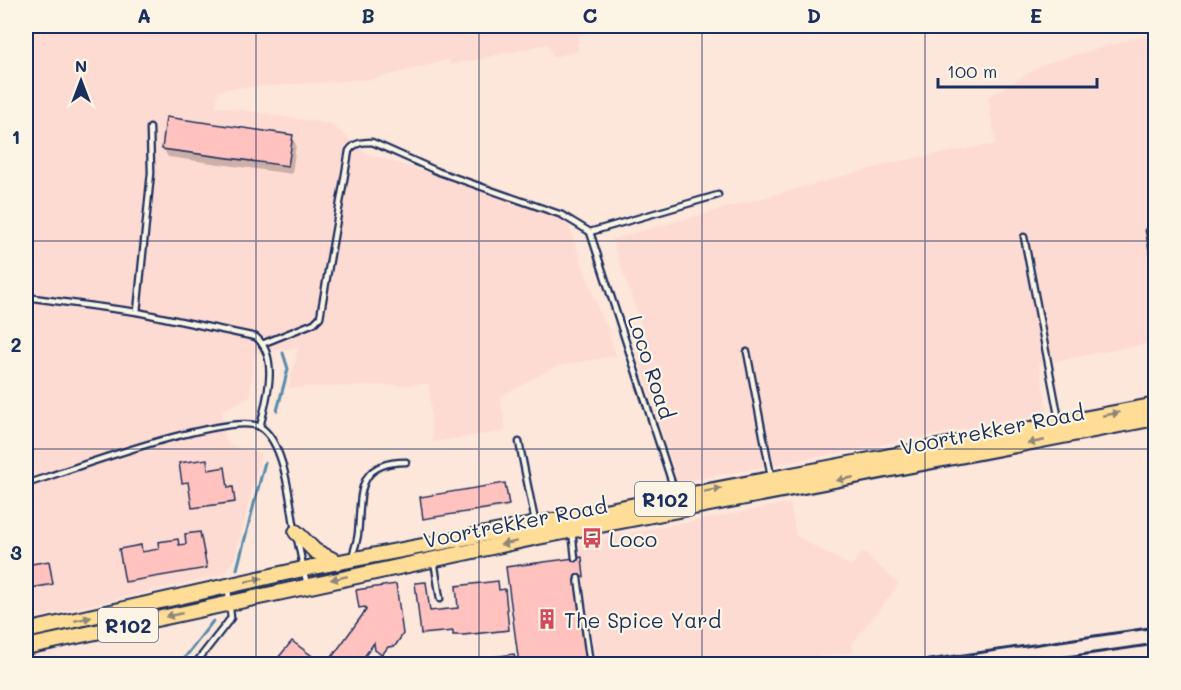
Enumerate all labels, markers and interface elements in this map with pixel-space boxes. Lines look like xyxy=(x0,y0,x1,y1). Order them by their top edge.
text: A xyxy=(137,2,151,28)
text: B xyxy=(361,2,375,28)
text: C xyxy=(583,2,598,28)
text: D xyxy=(807,2,821,28)
text: E xyxy=(1030,2,1042,28)
north arrow xyxy=(51,51,111,111)
scale bar xyxy=(938,51,1097,89)
text: N xyxy=(75,55,87,76)
text: 100 m xyxy=(947,59,997,83)
text: 1 xyxy=(12,123,20,149)
street label: Loco Road xyxy=(623,312,681,422)
text: 2 xyxy=(10,331,22,357)
street label: Voortrekker Road xyxy=(898,398,1086,460)
one-way arrow xyxy=(1101,409,1120,418)
one-way arrow xyxy=(1027,438,1046,447)
one-way arrow xyxy=(835,474,854,484)
road number: R102 xyxy=(635,482,695,516)
one-way arrow xyxy=(704,485,723,494)
street label: Voortrekker Road xyxy=(421,491,609,553)
place label: Loco xyxy=(609,525,657,552)
bus stop icon: Loco xyxy=(580,526,604,550)
text: 3 xyxy=(10,539,22,565)
one-way arrow xyxy=(499,539,518,548)
one-way arrow xyxy=(330,574,348,584)
one-way arrow xyxy=(245,575,263,585)
place label: The Spice Yard xyxy=(564,606,721,633)
building icon: The Spice Yard xyxy=(535,607,559,631)
road number: R102 xyxy=(98,608,158,642)
one-way arrow xyxy=(164,611,183,620)
one-way arrow xyxy=(73,613,92,623)

